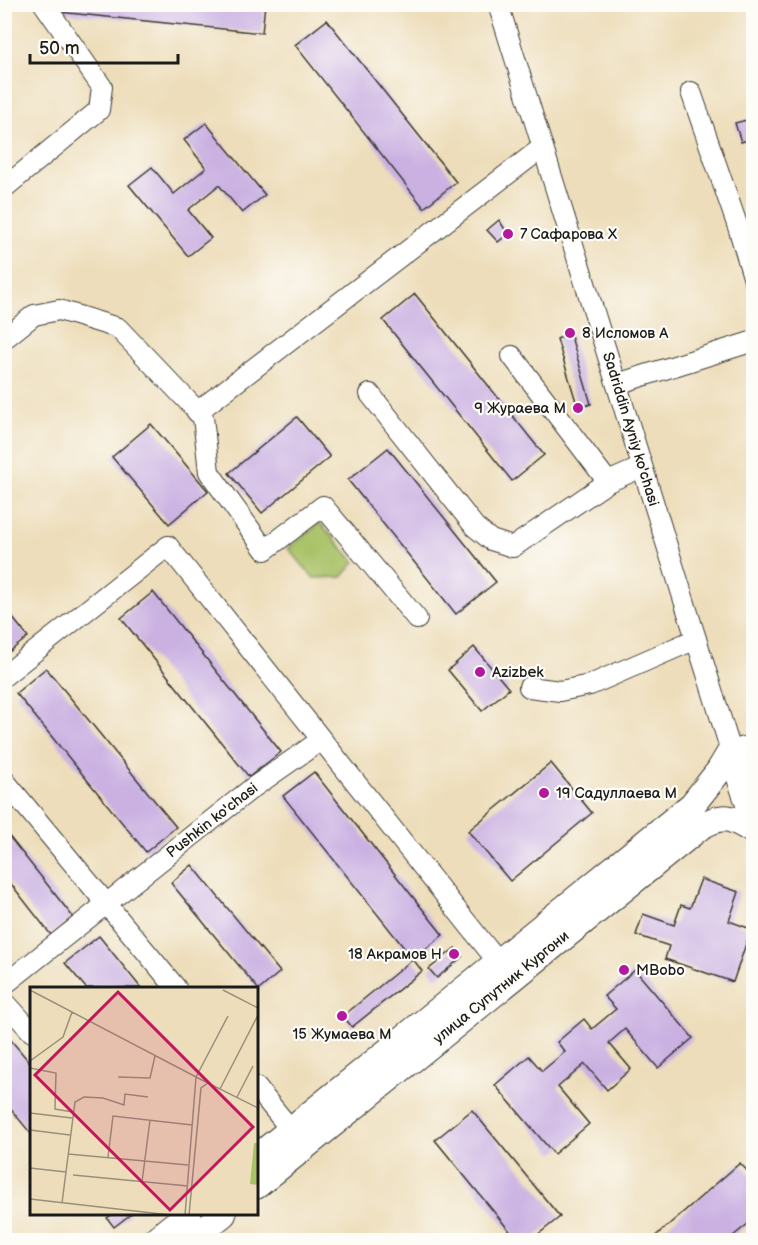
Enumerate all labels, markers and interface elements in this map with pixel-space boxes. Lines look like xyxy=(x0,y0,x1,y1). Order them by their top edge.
scale bar xyxy=(30,27,178,65)
text: 50 m xyxy=(39,38,80,59)
place label: 7 Сафарова Х xyxy=(520,225,617,244)
marker: 7 Сафарова Х xyxy=(501,227,515,241)
place label: 8 Исломов А xyxy=(582,324,669,343)
marker: 8 Исломов А xyxy=(563,326,577,340)
street label: Sadriddin Ayniy ko'chasi xyxy=(598,350,663,508)
place label: 9 Жураева М xyxy=(474,399,566,418)
marker: 9 Жураева М xyxy=(571,401,585,415)
place label: Azizbek xyxy=(492,663,544,682)
marker: Azizbek xyxy=(473,665,487,679)
street label: Pushkin ko'chasi xyxy=(163,779,262,862)
place label: 19 Садуллаева М xyxy=(556,784,677,803)
marker: 19 Садуллаева М xyxy=(537,786,551,800)
street label: улица Супутник Кургони xyxy=(430,927,573,1048)
place label: 18 Акрамов Н xyxy=(348,945,442,964)
marker: 18 Акрамов Н xyxy=(447,947,461,961)
place label: MBobo xyxy=(636,961,685,980)
marker: MBobo xyxy=(617,963,631,977)
inset map xyxy=(30,987,258,1215)
marker: 15 Жумаева М xyxy=(335,1009,349,1023)
place label: 15 Жумаева М xyxy=(293,1025,391,1044)

